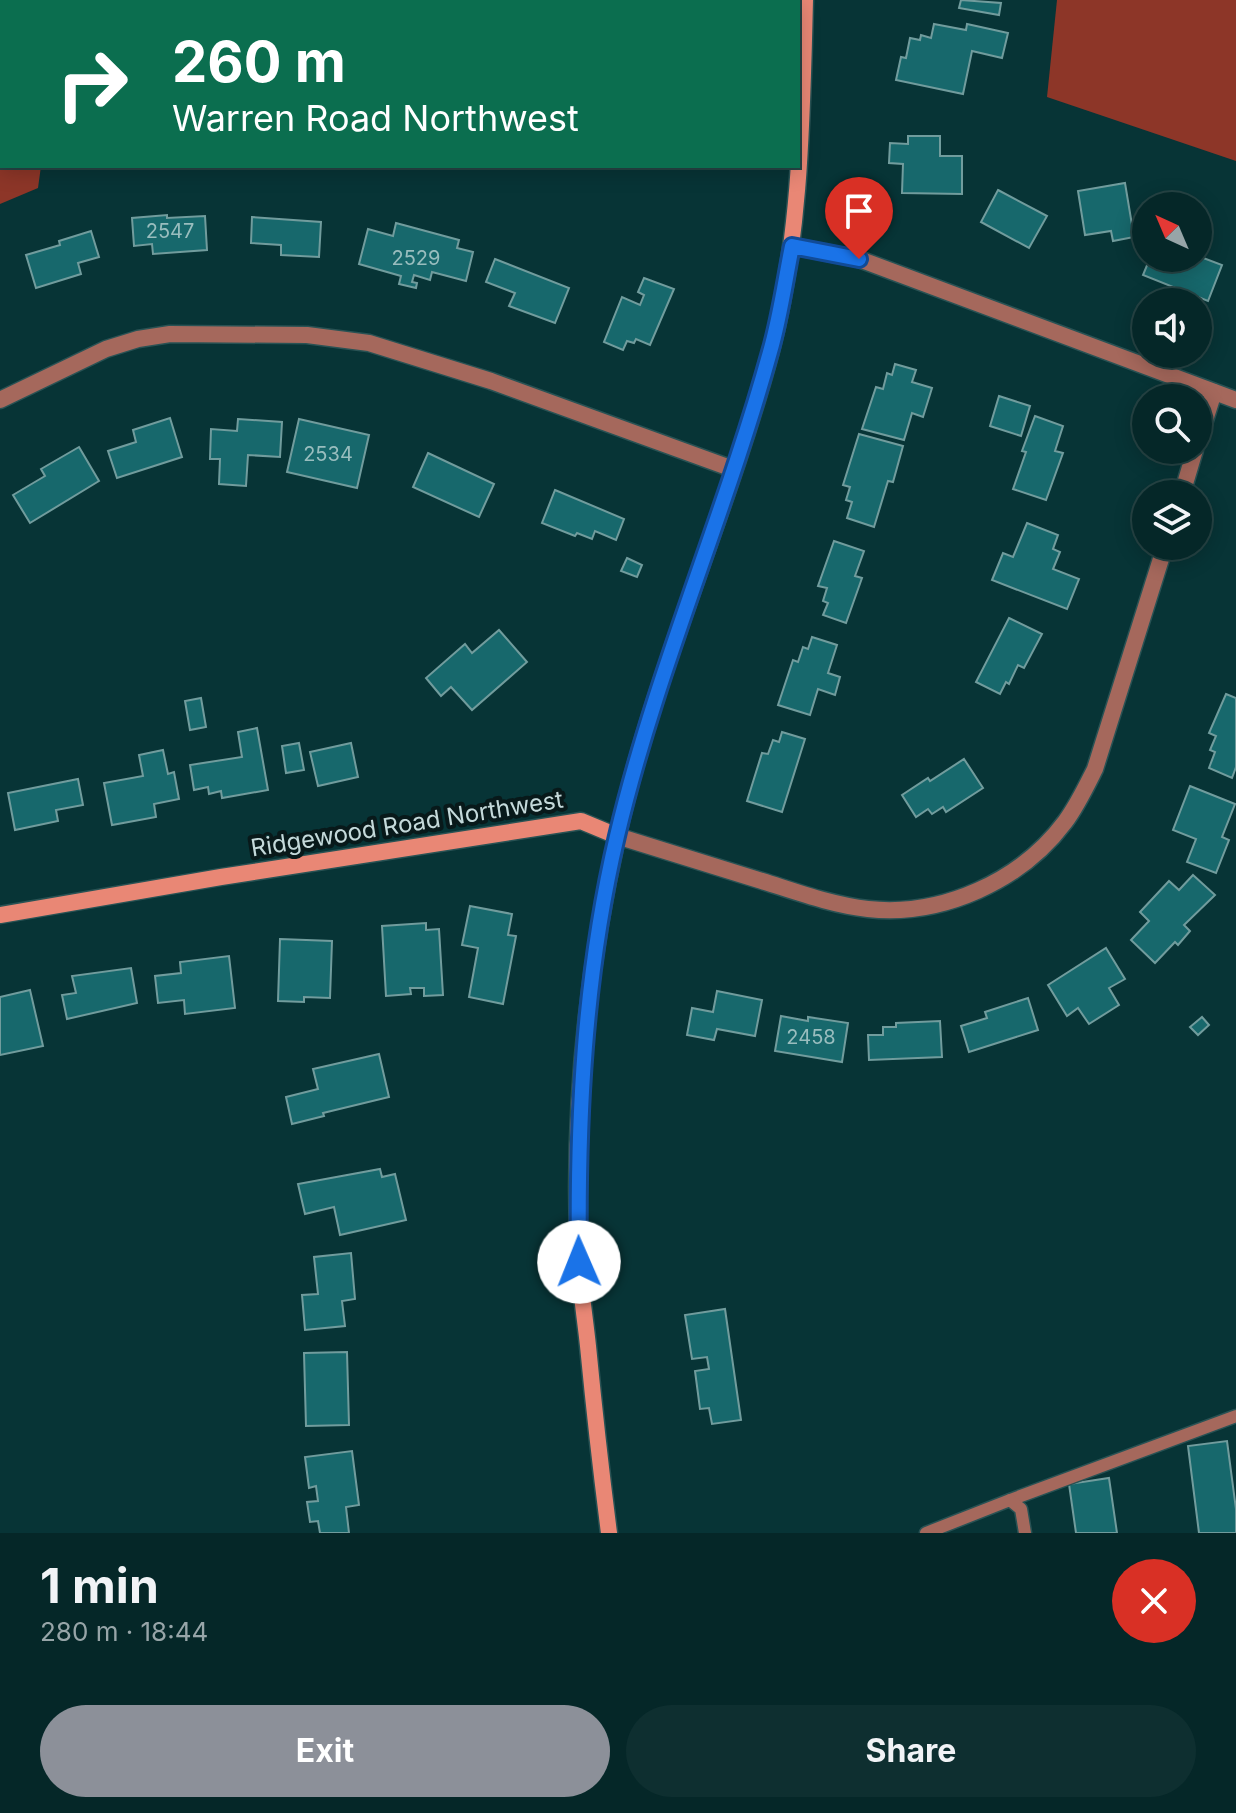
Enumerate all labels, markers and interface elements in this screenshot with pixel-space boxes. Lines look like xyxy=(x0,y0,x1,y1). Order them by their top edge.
text: 260 m xyxy=(172,28,346,96)
icon: right xyxy=(40,32,144,136)
text: Warren Road Northwest xyxy=(172,96,579,140)
pin xyxy=(825,177,893,259)
icon: arrive xyxy=(837,189,881,233)
north arrow xyxy=(1132,192,1212,272)
map controls xyxy=(1132,192,1212,560)
house number: 2547 xyxy=(146,219,194,243)
house number: 2529 xyxy=(392,246,440,270)
button: sound xyxy=(1132,288,1212,368)
button: search xyxy=(1132,384,1212,464)
house number: 2534 xyxy=(303,442,353,466)
button: layers xyxy=(1132,480,1212,560)
street label: Ridgewood Road Northwest xyxy=(249,784,565,863)
house number: 2458 xyxy=(786,1025,836,1049)
position arrow xyxy=(537,1220,621,1304)
text: 1 min xyxy=(40,1556,159,1615)
button: close xyxy=(1112,1559,1196,1643)
text: 280 m · 18:44 xyxy=(40,1616,208,1647)
button: Exit xyxy=(40,1705,610,1797)
button: Share xyxy=(626,1705,1196,1797)

